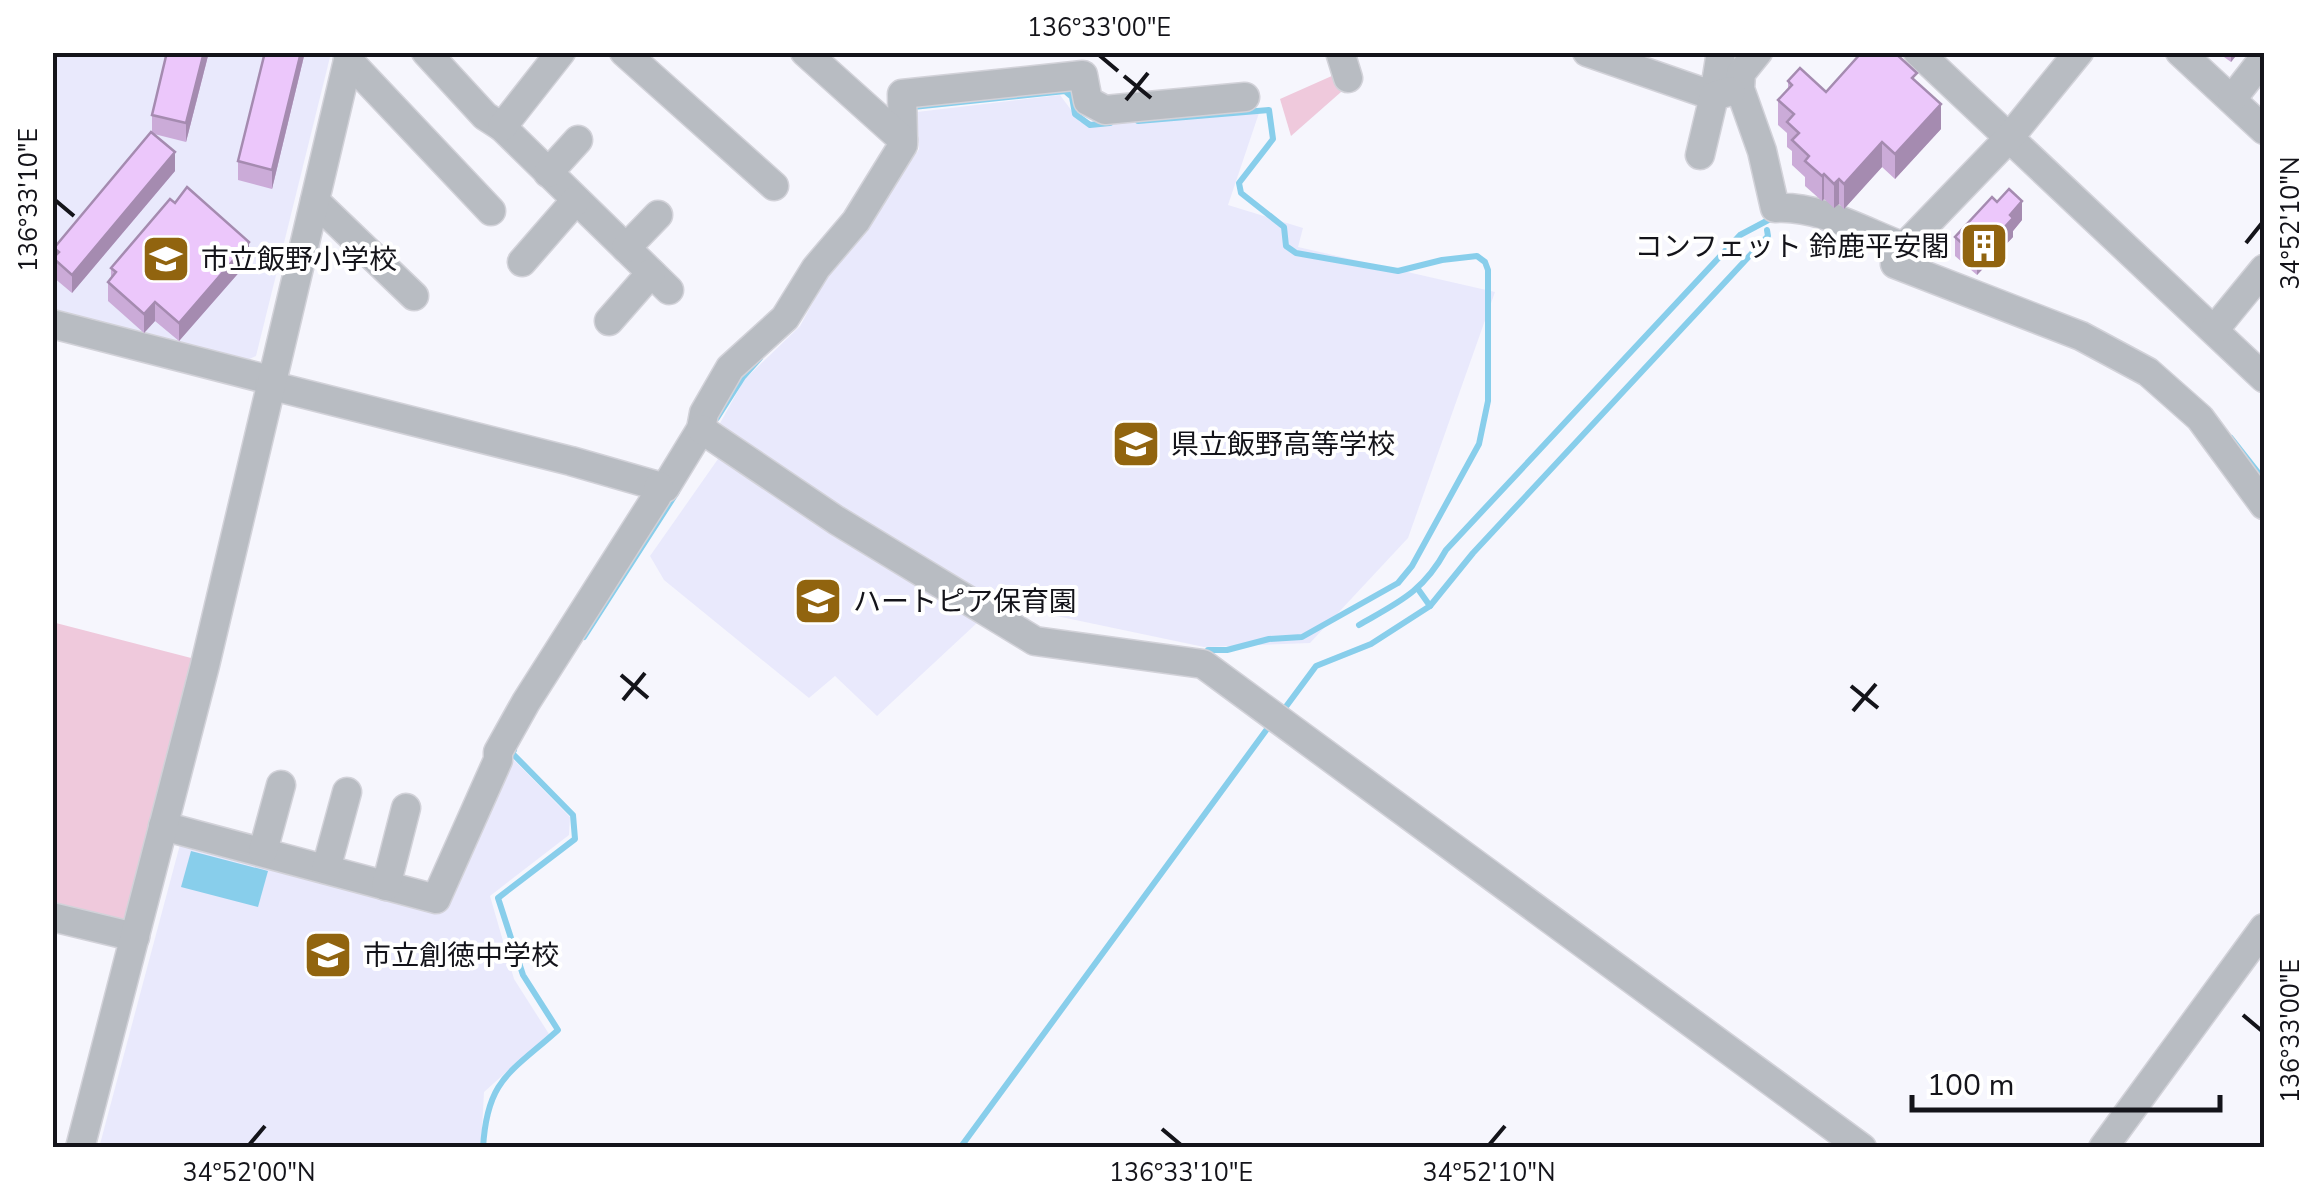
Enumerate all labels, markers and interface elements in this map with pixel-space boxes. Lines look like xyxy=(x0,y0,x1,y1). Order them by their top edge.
text: 136°33'00"E xyxy=(1027,11,1171,45)
text: 136°33'10"E xyxy=(12,128,46,272)
text: 34°52'10"N xyxy=(2274,156,2308,290)
building icon: コンフェット 鈴鹿平安閣 xyxy=(1958,220,2010,272)
place label: コンフェット 鈴鹿平安閣 xyxy=(1635,228,1949,266)
school or university icon: 市立飯野小学校 xyxy=(140,233,192,285)
place label: 市立飯野小学校 xyxy=(201,241,397,279)
school or university icon: 県立飯野高等学校 xyxy=(1110,418,1162,470)
place label: 県立飯野高等学校 xyxy=(1171,426,1395,464)
school or university icon: ハートピア保育園 xyxy=(792,575,844,627)
place label: ハートピア保育園 xyxy=(853,583,1077,621)
school or university icon: 市立創徳中学校 xyxy=(302,929,354,981)
place label: 市立創徳中学校 xyxy=(363,937,559,975)
text: 136°33'00"E xyxy=(2274,959,2308,1103)
scale bar xyxy=(1912,1050,2220,1112)
text: 100 m xyxy=(1927,1065,2014,1106)
text: 34°52'00"N xyxy=(182,1156,316,1190)
text: 136°33'10"E xyxy=(1109,1156,1253,1190)
text: 34°52'10"N xyxy=(1422,1156,1556,1190)

